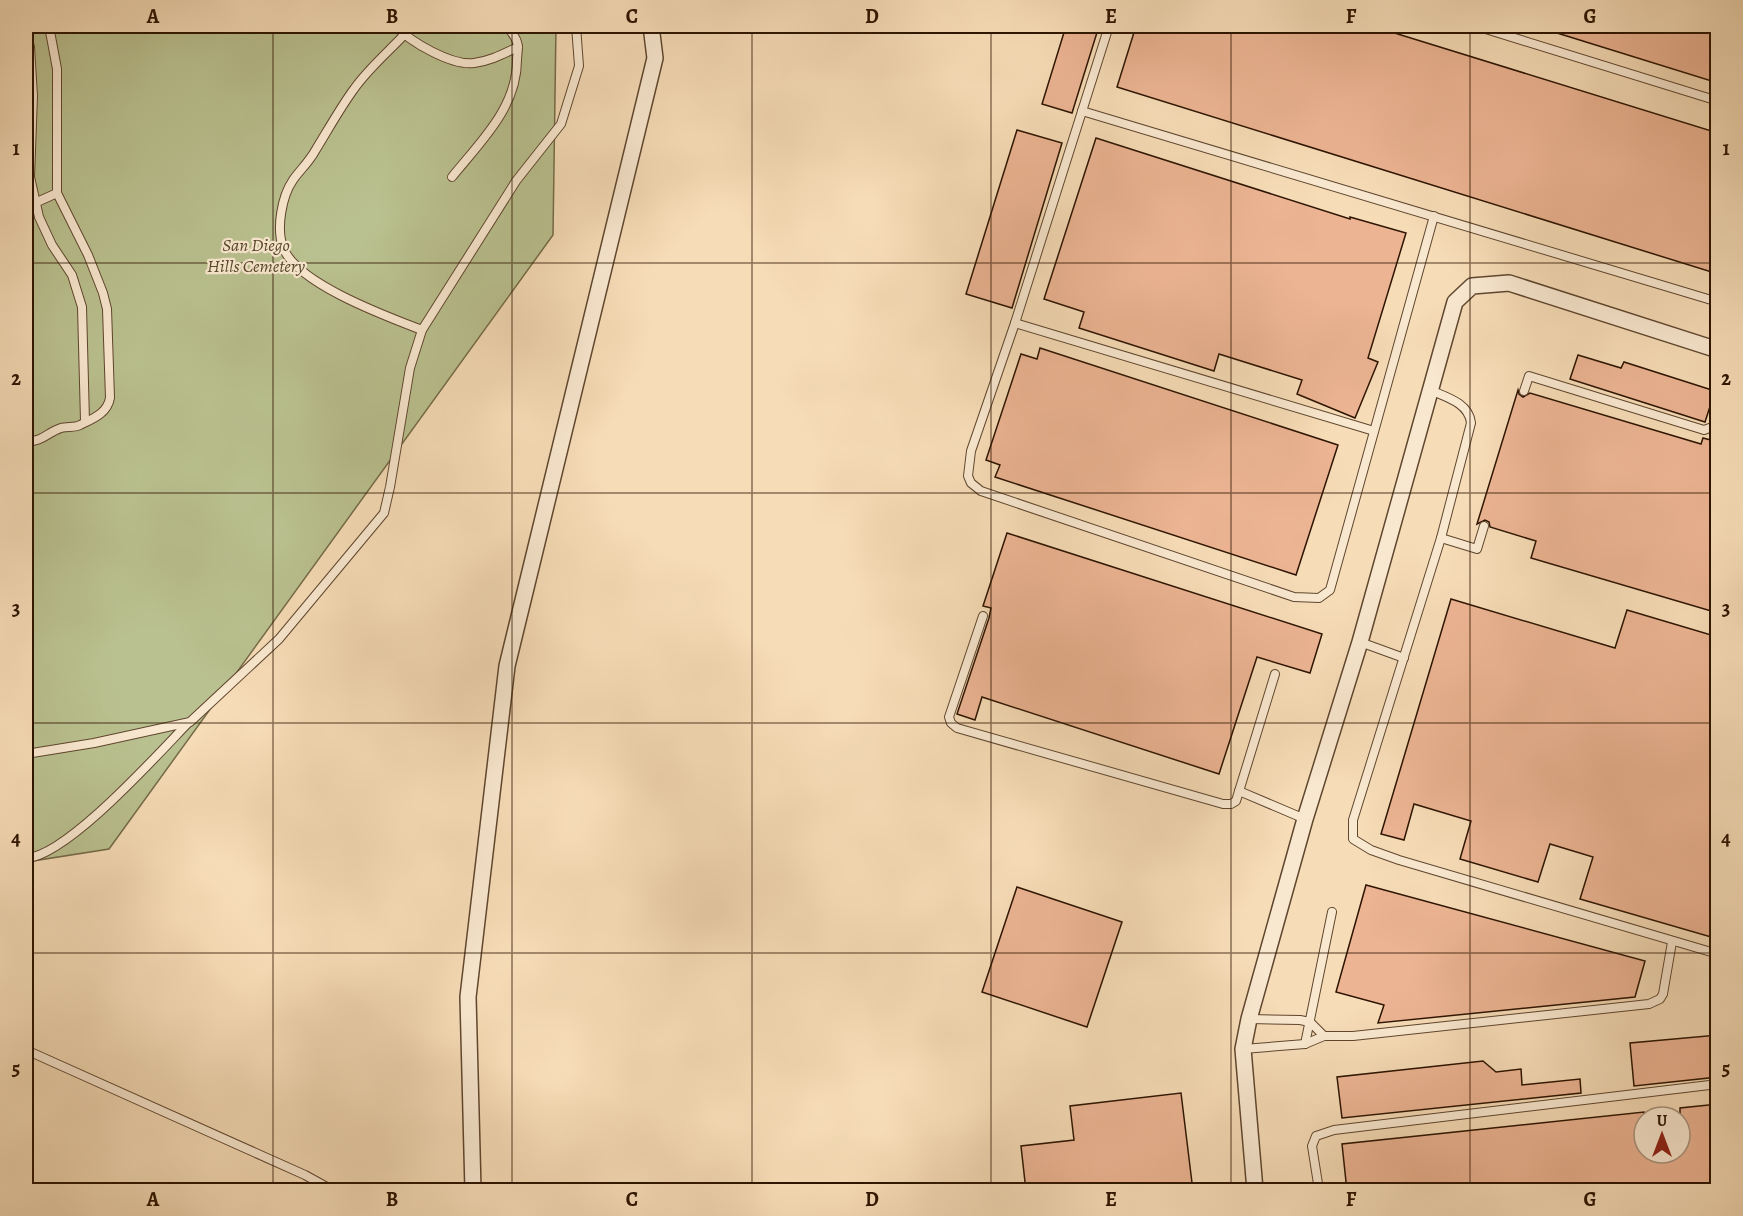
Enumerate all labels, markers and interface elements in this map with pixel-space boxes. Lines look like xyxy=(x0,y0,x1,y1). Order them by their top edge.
text: A xyxy=(146,3,160,30)
text: B xyxy=(386,3,398,30)
text: C xyxy=(626,3,638,30)
text: D xyxy=(865,3,879,30)
text: E xyxy=(1105,3,1117,30)
text: F xyxy=(1346,3,1357,30)
text: G xyxy=(1583,3,1597,30)
text: 1 xyxy=(12,135,20,162)
text: 1 xyxy=(1722,135,1730,162)
park label: San Diego Hills Cemetery xyxy=(207,233,305,278)
text: 2 xyxy=(11,365,21,392)
text: 2 xyxy=(1721,365,1731,392)
text: 3 xyxy=(12,595,20,622)
text: 3 xyxy=(1722,595,1730,622)
text: 4 xyxy=(11,825,21,852)
text: 4 xyxy=(1721,825,1731,852)
text: 5 xyxy=(12,1055,20,1082)
text: 5 xyxy=(1722,1055,1730,1082)
north arrow xyxy=(1632,1105,1692,1165)
text: U xyxy=(1657,1110,1668,1132)
text: A xyxy=(146,1186,160,1213)
text: B xyxy=(386,1186,398,1213)
text: C xyxy=(626,1186,638,1213)
text: D xyxy=(865,1186,879,1213)
text: E xyxy=(1105,1186,1117,1213)
text: F xyxy=(1346,1186,1357,1213)
text: G xyxy=(1583,1186,1597,1213)

